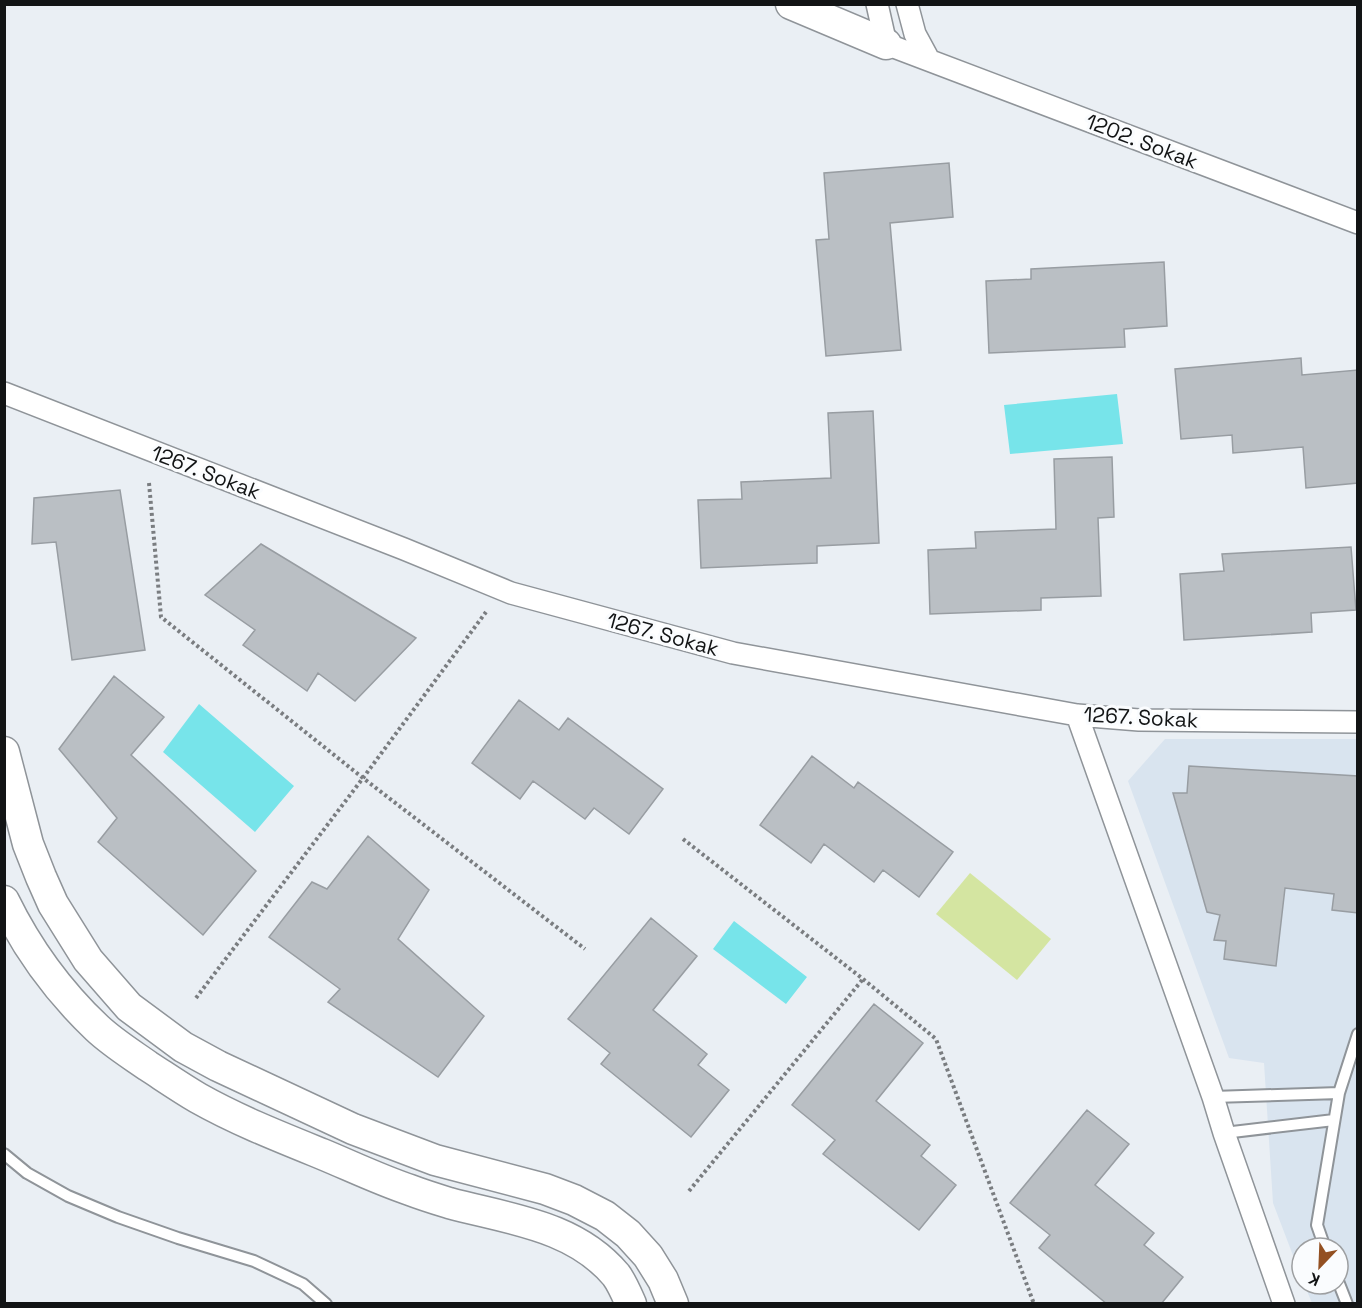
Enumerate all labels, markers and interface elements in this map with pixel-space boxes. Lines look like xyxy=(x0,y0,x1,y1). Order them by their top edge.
street label: 1202. Sokak xyxy=(1082,107,1202,175)
street label: 1267. Sokak xyxy=(148,439,264,505)
street label: 1267. Sokak xyxy=(604,606,722,662)
street label: 1267. Sokak xyxy=(1083,701,1199,733)
north arrow xyxy=(1290,1236,1350,1296)
text: K xyxy=(1306,1268,1323,1291)

